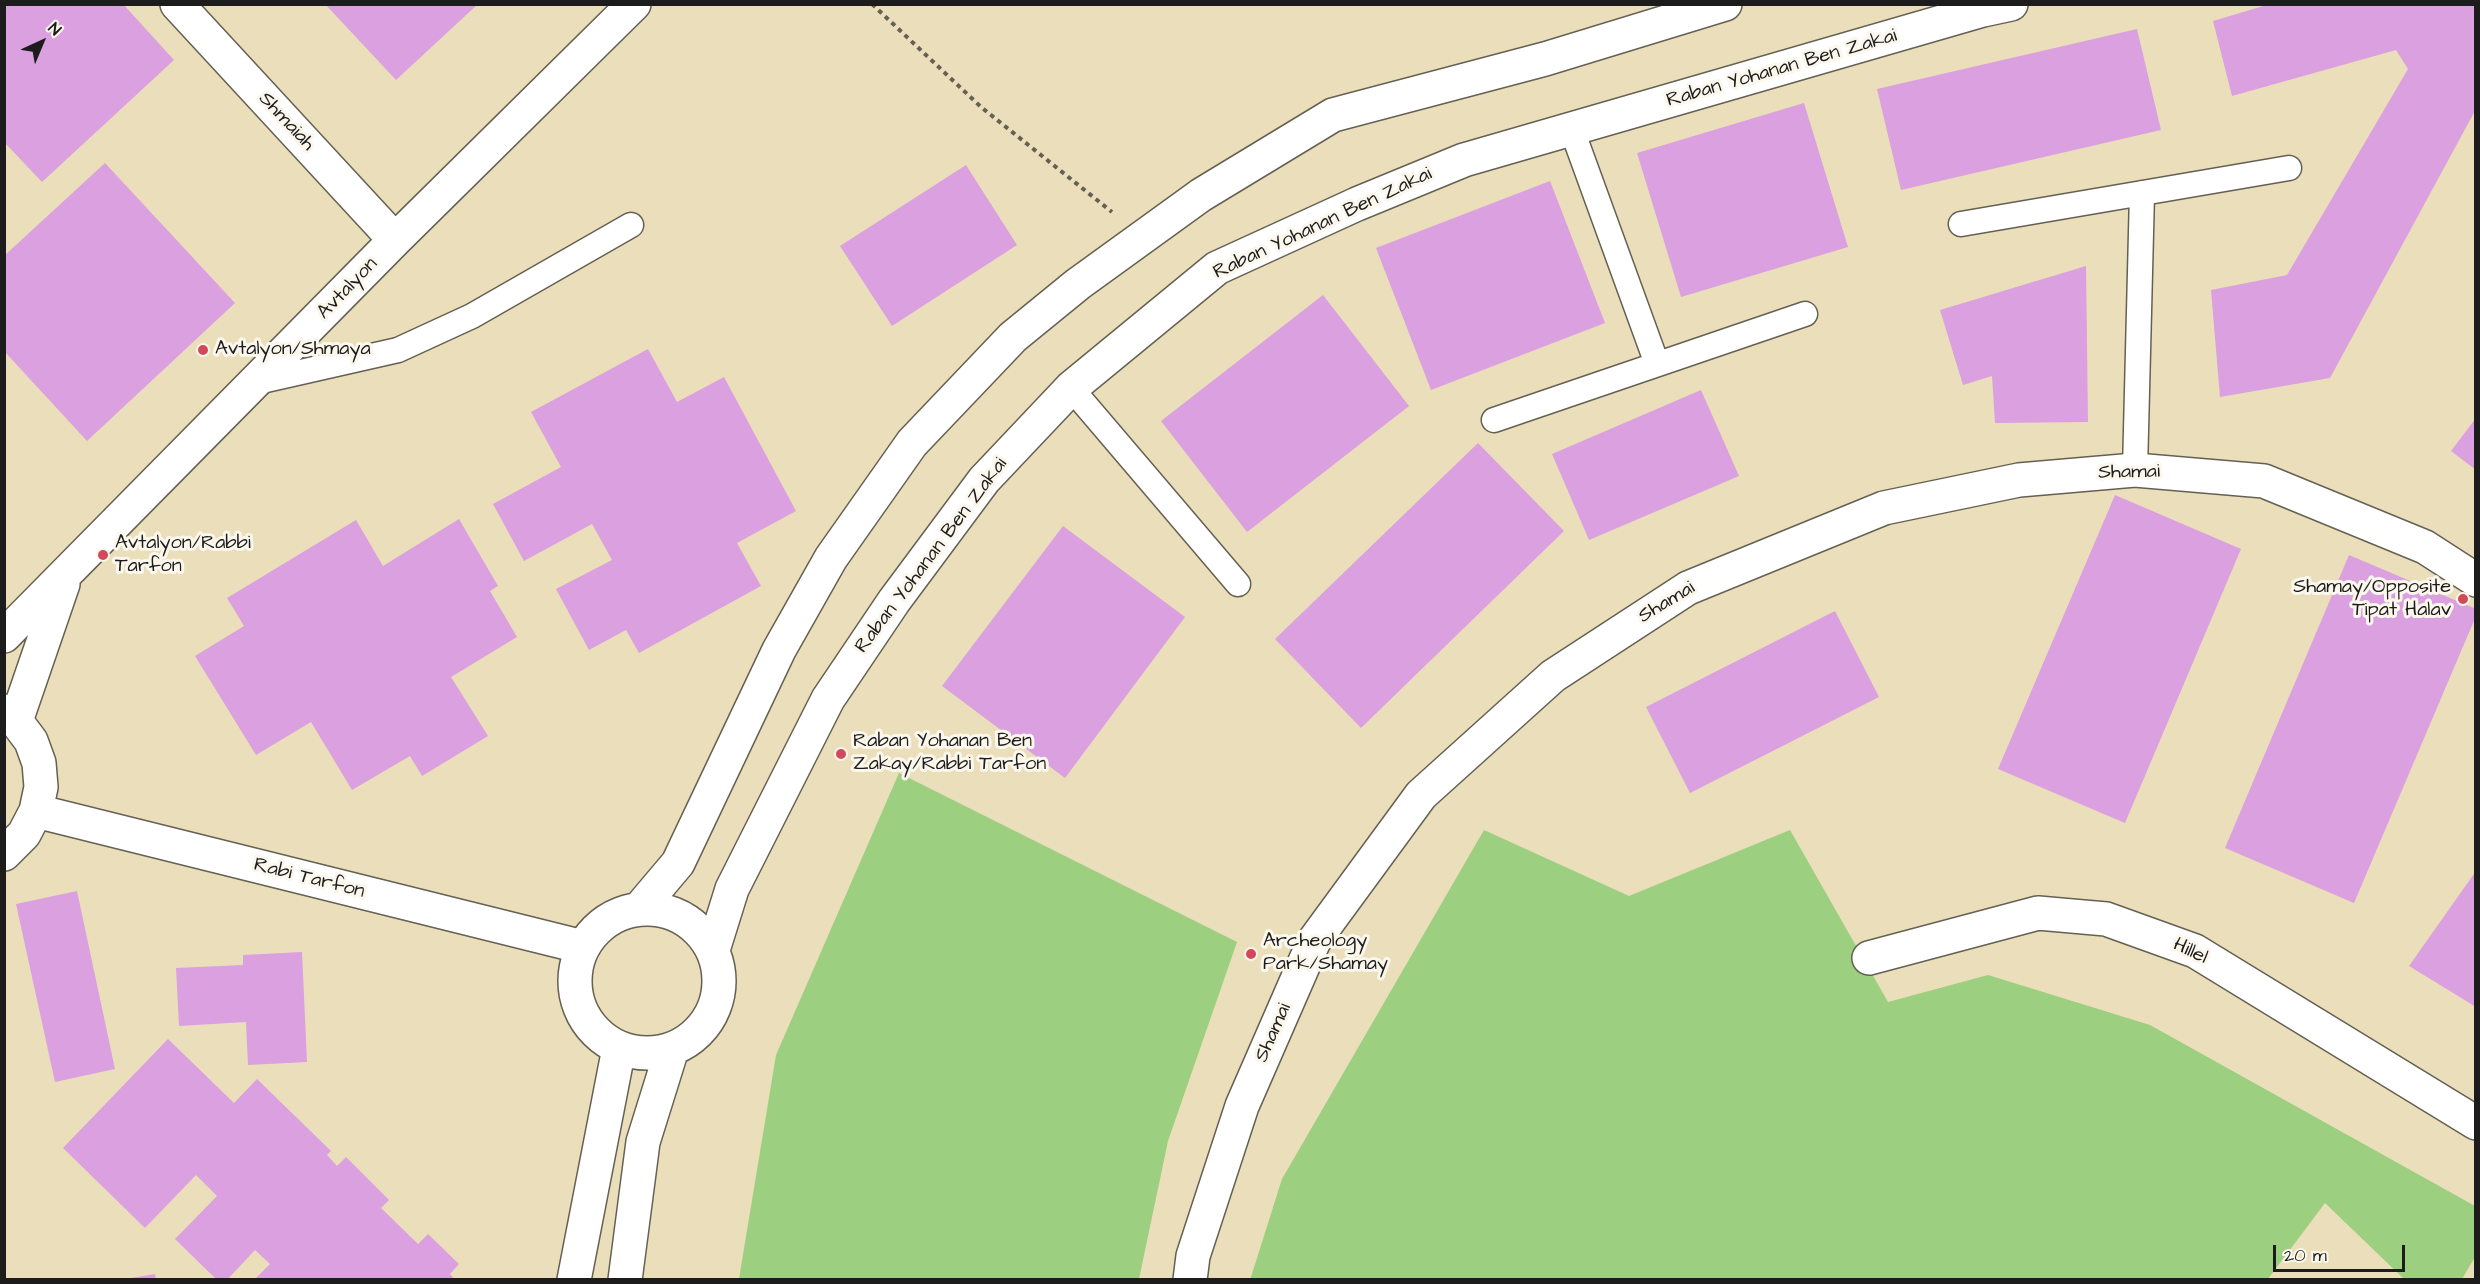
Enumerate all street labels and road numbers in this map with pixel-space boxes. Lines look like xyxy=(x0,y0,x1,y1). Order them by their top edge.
street label: Raban Yohanan Ben Zakai xyxy=(1664,25,1900,113)
street label: Shmaiah xyxy=(253,88,319,156)
street label: Raban Yohanan Ben Zakai xyxy=(1210,163,1436,285)
street label: Avtalyon xyxy=(313,253,383,325)
street label: Raban Yohanan Ben Zakai xyxy=(851,454,1013,658)
street label: Shamai xyxy=(2098,460,2160,486)
street label: Shamai xyxy=(1634,577,1700,629)
street label: Rabi Tarfon xyxy=(251,854,367,904)
street label: Hillel xyxy=(2169,934,2211,970)
street label: Shamai xyxy=(1250,1000,1298,1066)

